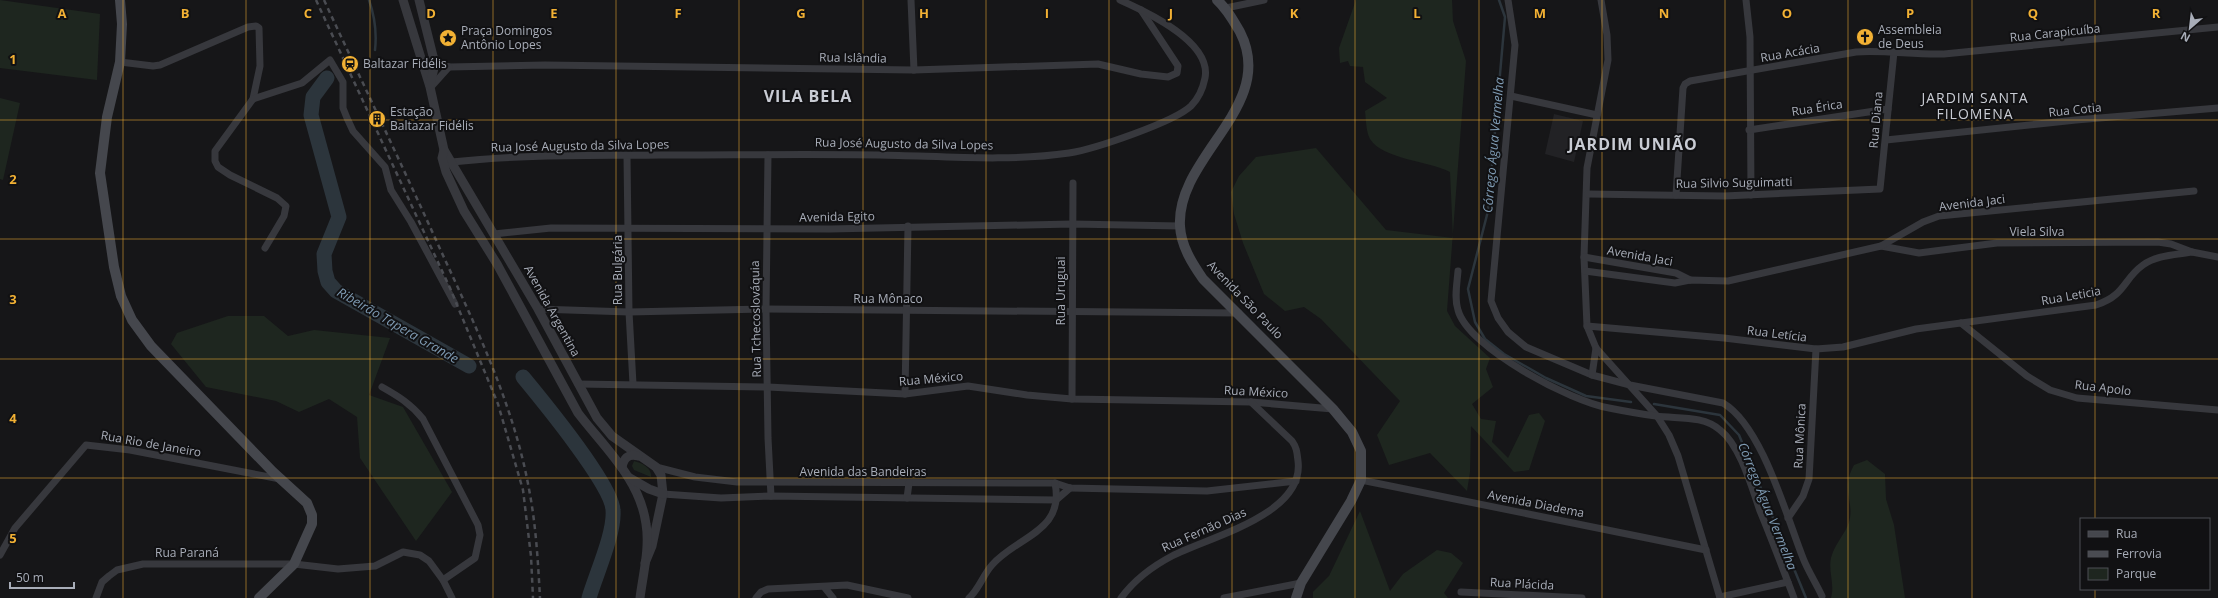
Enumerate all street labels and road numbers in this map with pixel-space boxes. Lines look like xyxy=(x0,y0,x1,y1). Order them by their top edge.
street label: Rua Carapicuíba xyxy=(2009,19,2101,46)
street label: Rua Acácia xyxy=(1759,39,1821,66)
street label: Rua Islândia xyxy=(819,48,887,67)
street label: Rua Diana xyxy=(1865,91,1886,149)
street label: Rua Érica xyxy=(1790,95,1844,120)
street label: Rua Cotia xyxy=(2048,98,2102,121)
street label: Rua José Augusto da Silva Lopes xyxy=(815,133,994,154)
street label: Rua José Augusto da Silva Lopes xyxy=(491,135,670,156)
street label: Rua Silvio Suguimatti xyxy=(1675,173,1793,192)
street label: Avenida Jaci xyxy=(1938,190,2006,215)
street label: Avenida Egito xyxy=(799,207,875,226)
street label: Viela Silva xyxy=(2009,223,2065,240)
street label: Rua Bulgária xyxy=(609,235,626,305)
street label: Avenida Jaci xyxy=(1606,241,1674,270)
street label: Rua Uruguai xyxy=(1052,256,1069,326)
street label: Avenida São Paulo xyxy=(1203,257,1287,343)
street label: Rua Tchecoslováquia xyxy=(746,260,765,378)
street label: Avenida Argentina xyxy=(520,262,585,360)
street label: Rua Leticia xyxy=(2040,282,2102,309)
street label: Rua Mônaco xyxy=(853,290,923,307)
street label: Rua Letícia xyxy=(1746,321,1808,346)
street label: Rua México xyxy=(898,367,964,390)
street label: Rua Apolo xyxy=(2074,376,2132,399)
street label: Rua México xyxy=(1223,381,1289,402)
street label: Rua Mônica xyxy=(1789,403,1810,469)
street label: Rua Rio de Janeiro xyxy=(100,426,203,461)
street label: Avenida das Bandeiras xyxy=(800,463,927,480)
street label: Avenida Diadema xyxy=(1486,486,1586,521)
street label: Rua Fernão Dias xyxy=(1159,503,1249,556)
street label: Rua Paraná xyxy=(155,544,219,561)
street label: Rua Plácida xyxy=(1489,573,1555,594)

